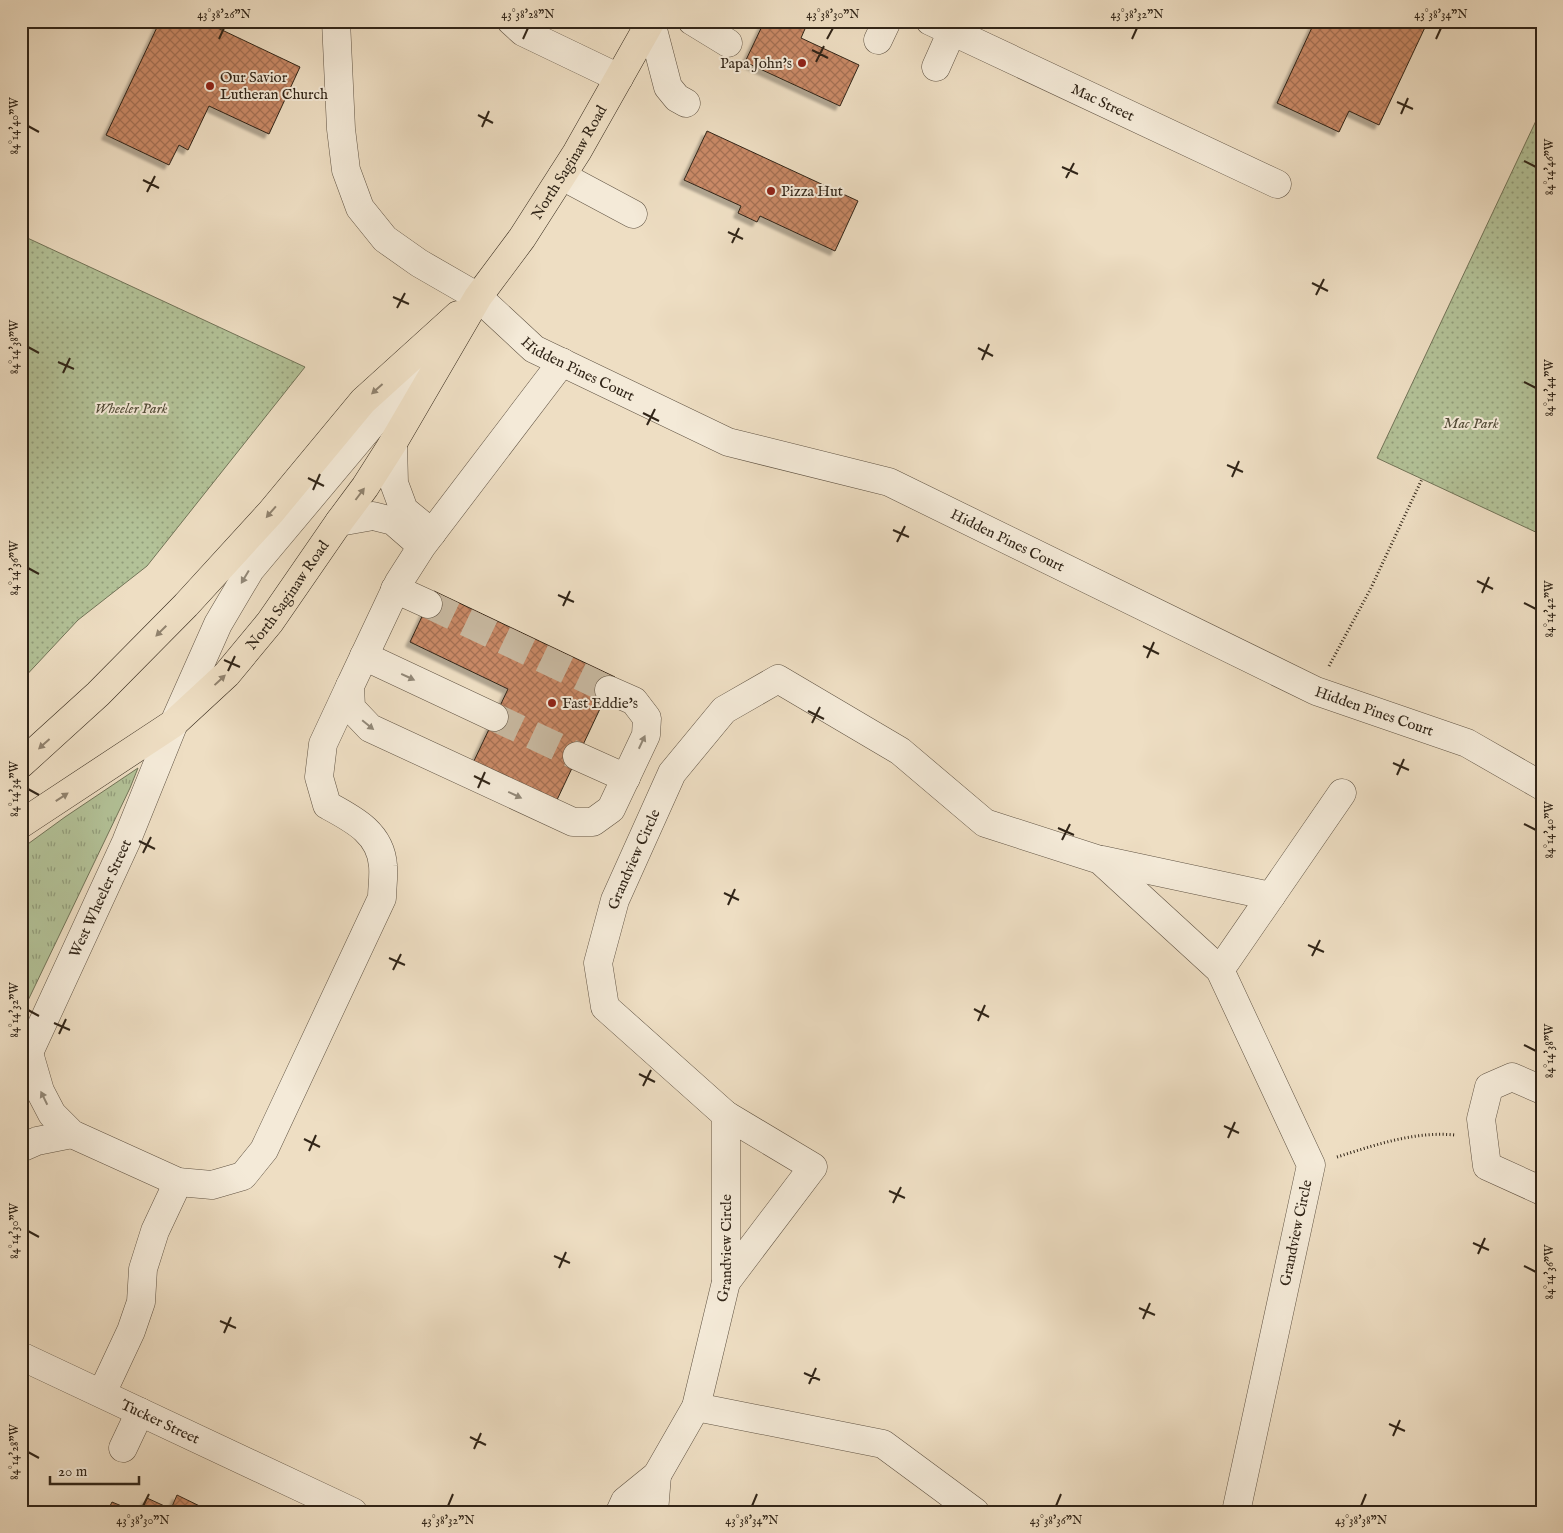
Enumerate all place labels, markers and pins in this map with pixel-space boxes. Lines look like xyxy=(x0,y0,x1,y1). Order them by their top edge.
place label: Papa John's xyxy=(720,54,792,73)
marker: Papa John's xyxy=(796,57,808,69)
place label: Our Savior Lutheran Church xyxy=(220,68,328,104)
marker: Our Savior Lutheran Church xyxy=(204,80,216,92)
place label: Pizza Hut xyxy=(781,182,843,201)
marker: Pizza Hut xyxy=(765,185,777,197)
place label: Fast Eddie's xyxy=(562,694,638,713)
marker: Fast Eddie's xyxy=(546,697,558,709)

